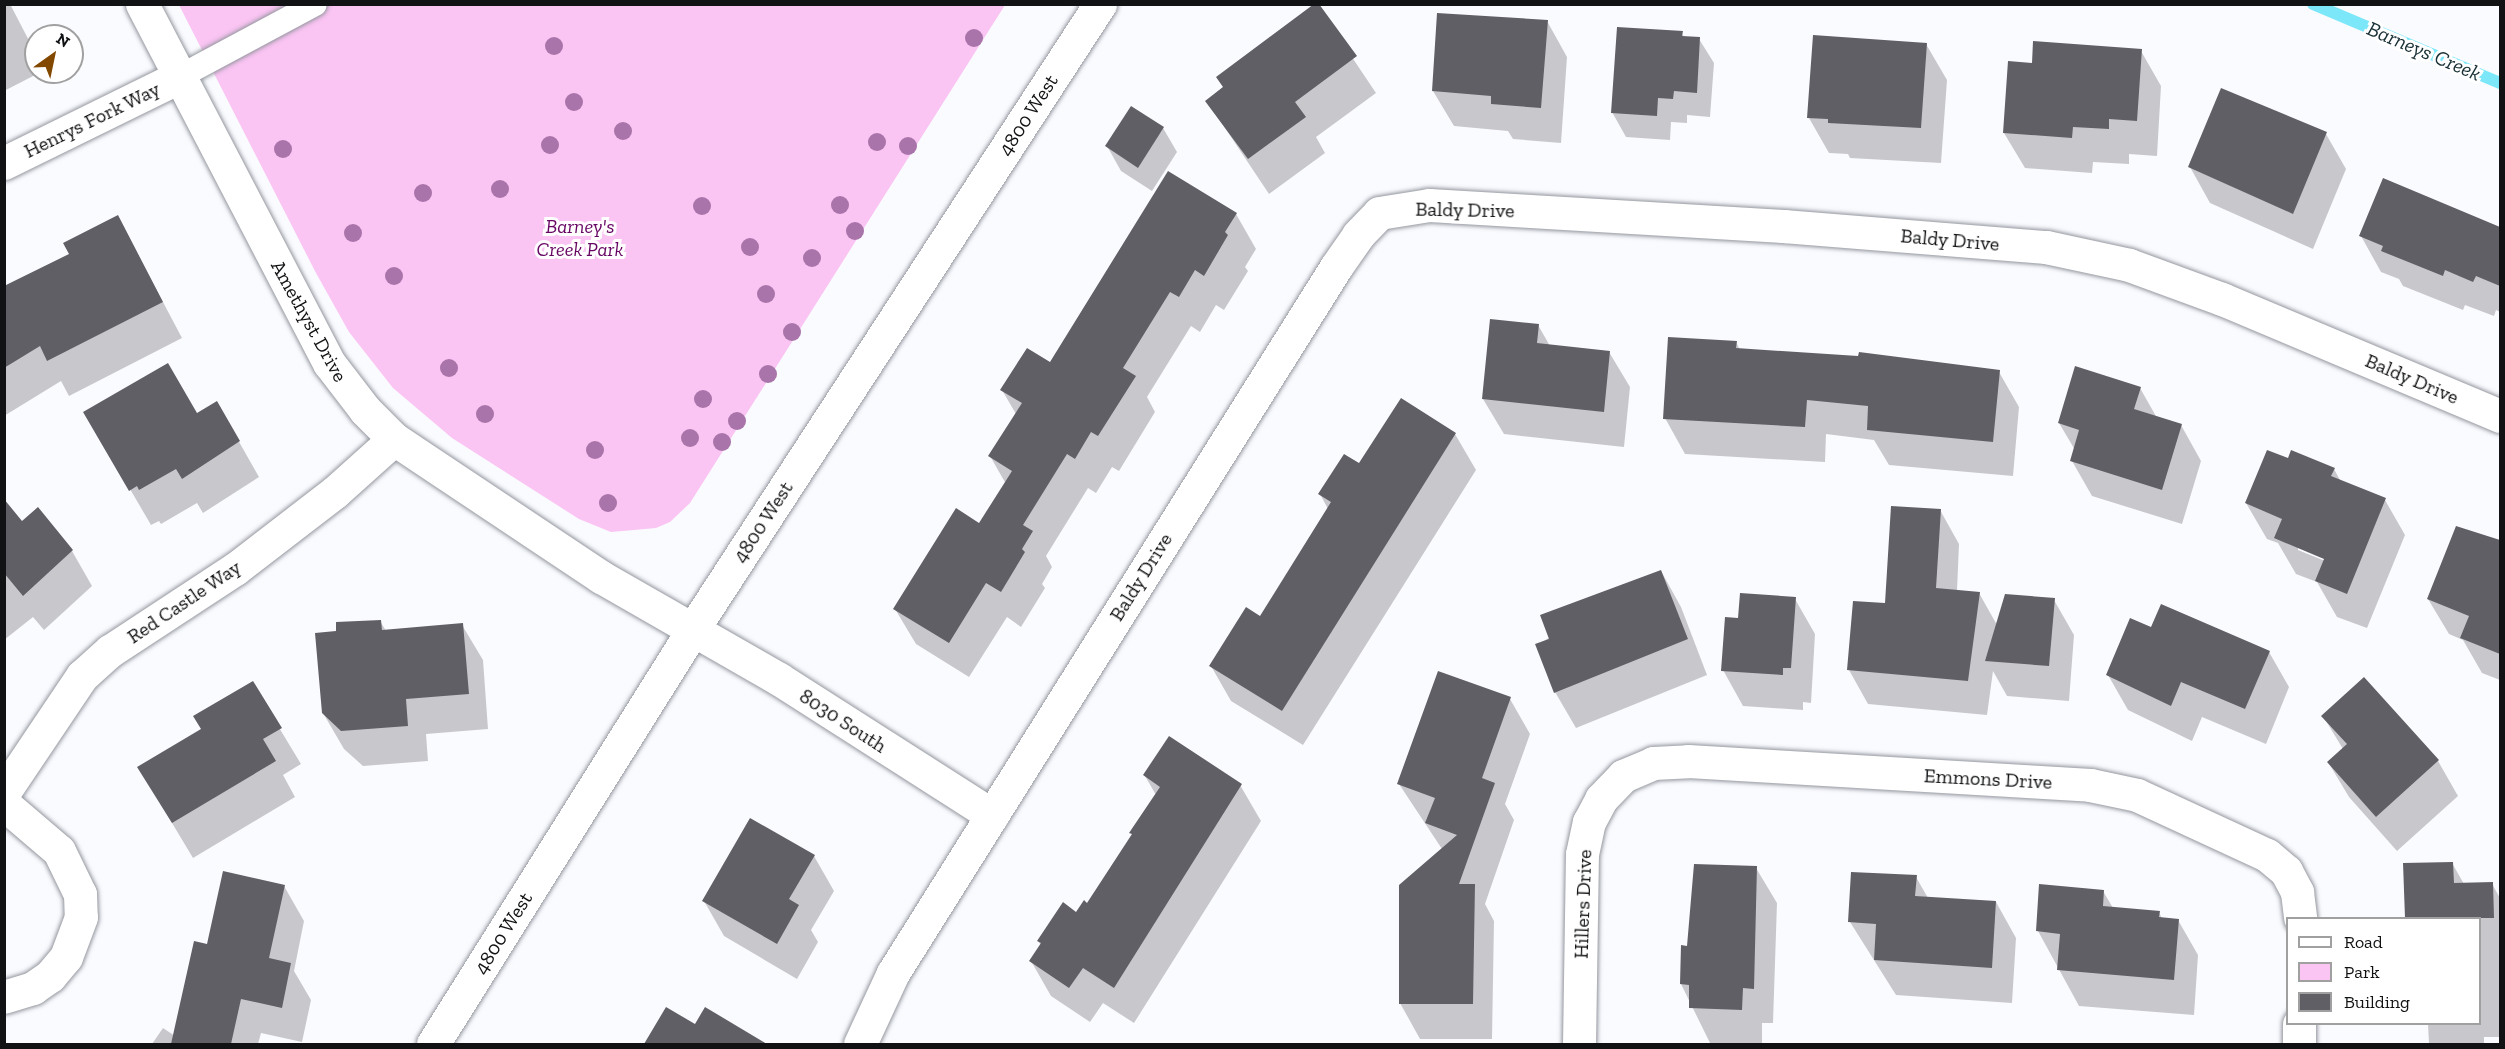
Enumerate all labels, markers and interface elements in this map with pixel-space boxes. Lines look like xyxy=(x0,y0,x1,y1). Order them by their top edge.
water label: Barneys Creek xyxy=(2363,16,2485,86)
north arrow xyxy=(24,24,84,84)
text: N xyxy=(53,29,73,51)
street label: 4800 West xyxy=(993,70,1063,160)
street label: Henrys Fork Way xyxy=(20,77,164,163)
street label: Baldy Drive xyxy=(1415,197,1515,223)
park label: Barney's Creek Park xyxy=(537,215,623,262)
street label: Baldy Drive xyxy=(1899,224,2001,256)
street label: Amethyst Drive xyxy=(266,256,352,386)
street label: Baldy Drive xyxy=(2361,348,2463,410)
street label: 4800 West xyxy=(728,477,798,567)
street label: Baldy Drive xyxy=(1104,528,1178,626)
street label: Red Castle Way xyxy=(122,555,246,649)
street label: 8030 South xyxy=(795,684,891,758)
street label: Emmons Drive xyxy=(1923,764,2053,794)
street label: Hillers Drive xyxy=(1569,849,1597,959)
street label: 4800 West xyxy=(468,887,538,979)
legend xyxy=(2286,917,2481,1025)
text: Road xyxy=(2344,931,2383,953)
text: Park xyxy=(2344,961,2380,983)
text: Building xyxy=(2344,991,2410,1013)

